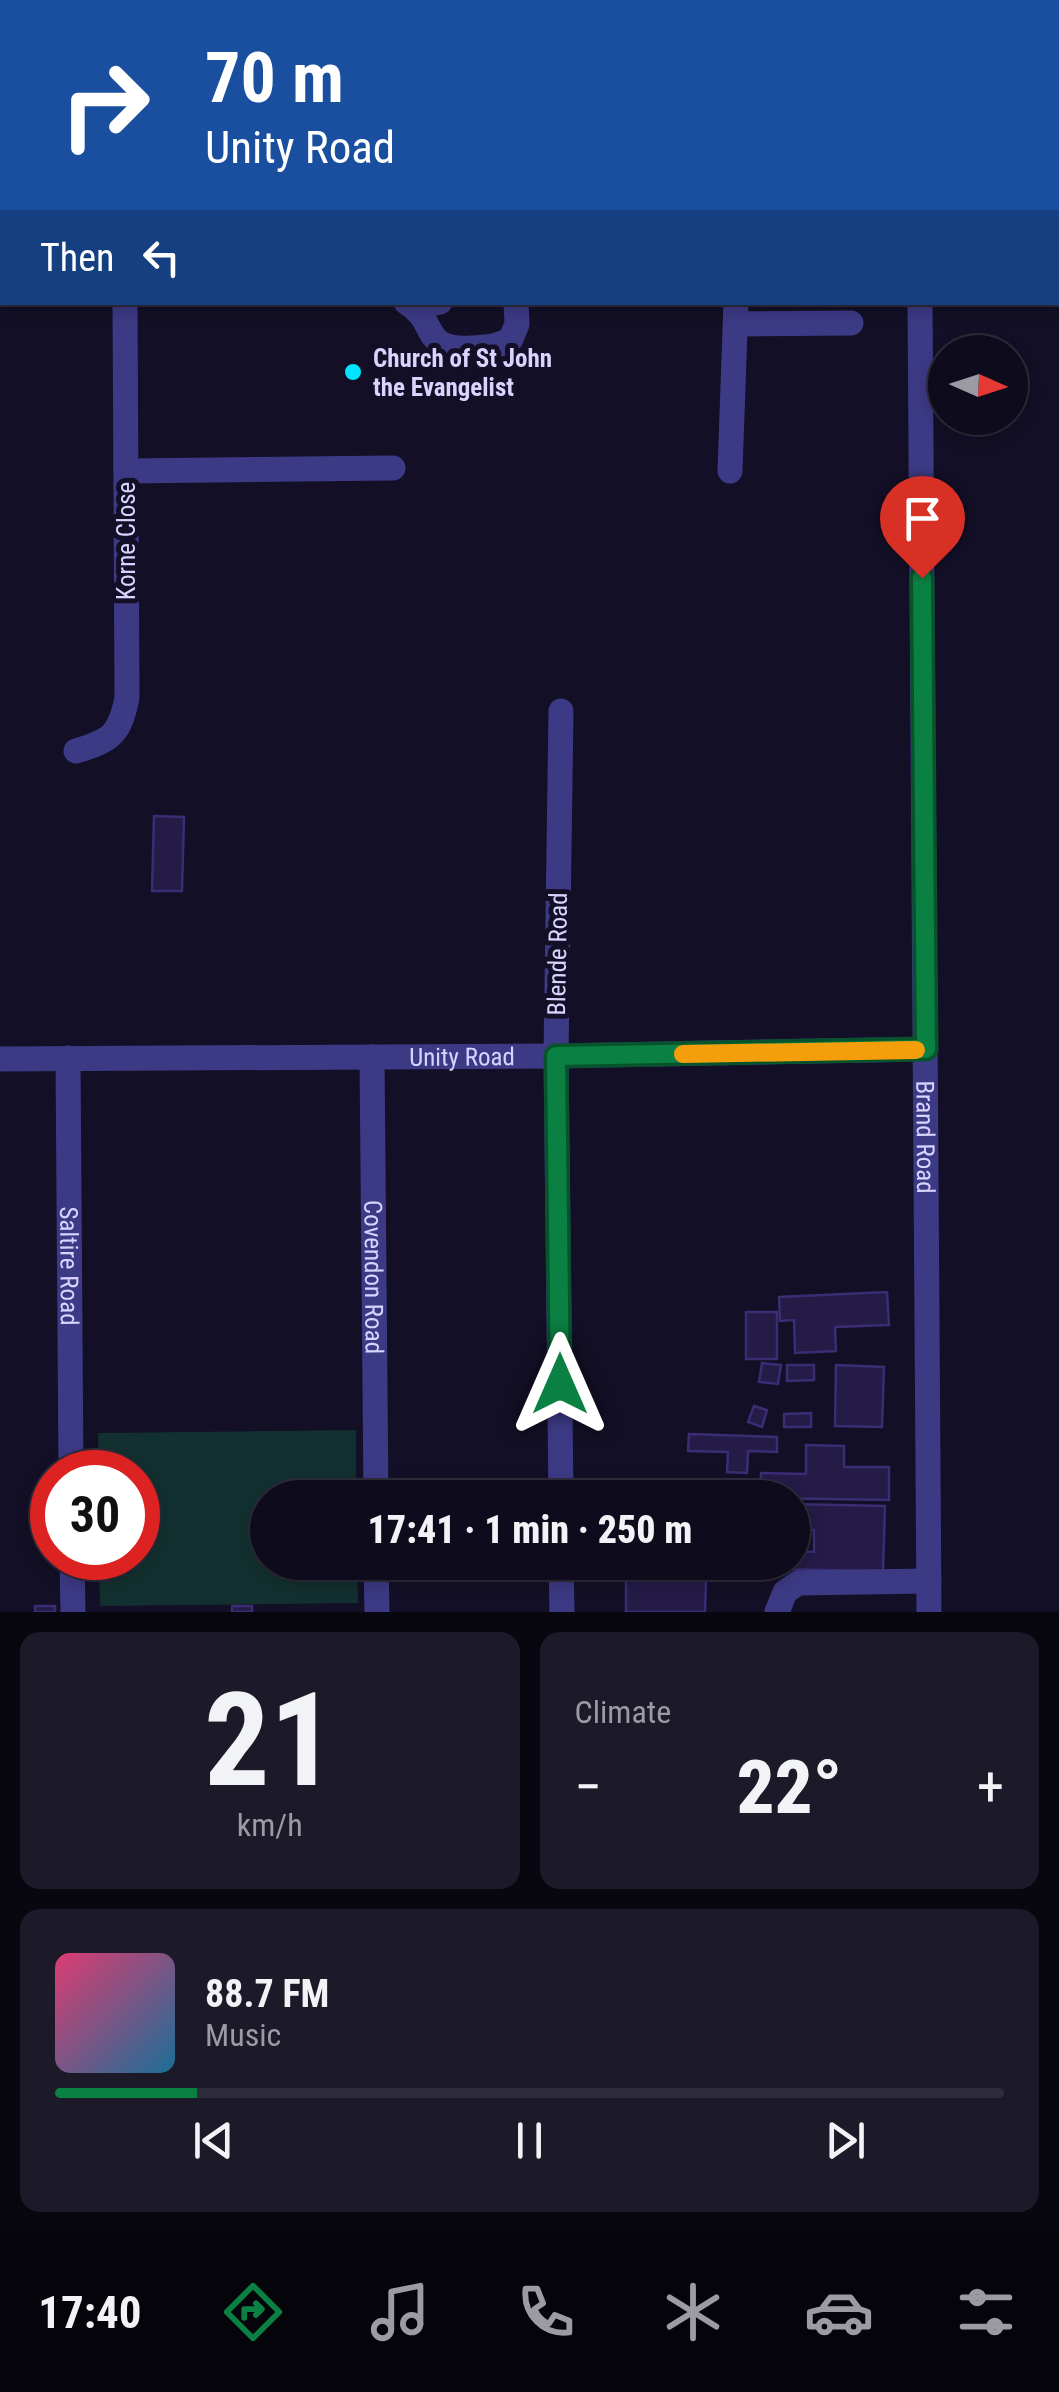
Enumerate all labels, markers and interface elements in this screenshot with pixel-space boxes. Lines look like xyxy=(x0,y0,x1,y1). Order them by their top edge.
text: 70 m xyxy=(205,37,344,119)
icon: right xyxy=(40,40,170,170)
text: Unity Road xyxy=(205,121,395,174)
icon: left xyxy=(134,230,189,285)
text: Then xyxy=(40,236,114,280)
north arrow xyxy=(928,335,1028,435)
map controls xyxy=(928,335,1028,435)
place label: Church of St John the Evangelist xyxy=(373,344,552,402)
marker: Church of St John the Evangelist xyxy=(342,361,364,383)
pin xyxy=(880,476,965,579)
street label: Korne Close xyxy=(112,482,141,600)
icon: arrive xyxy=(895,491,950,546)
street label: Blende Road xyxy=(542,892,573,1016)
street label: Unity Road xyxy=(409,1042,515,1072)
street label: Brand Road xyxy=(910,1080,940,1194)
street label: Covendon Road xyxy=(358,1200,389,1354)
street label: Saltire Road xyxy=(54,1206,84,1326)
position arrow xyxy=(508,1332,612,1436)
speed limit sign: 30 xyxy=(30,1450,160,1580)
text: 17:41 · 1 min · 250 m xyxy=(368,1508,692,1552)
text: 21 xyxy=(204,1664,335,1817)
text: Climate xyxy=(575,1693,671,1731)
text: 22° xyxy=(736,1743,842,1831)
text: − xyxy=(575,1755,602,1819)
text: + xyxy=(977,1755,1004,1819)
text: km/h xyxy=(237,1806,303,1844)
text: 88.7 FM xyxy=(205,1972,329,2016)
text: Music xyxy=(205,2016,281,2054)
icon: previous xyxy=(186,2113,241,2168)
icon: pause xyxy=(502,2113,557,2168)
icon: next xyxy=(818,2113,873,2168)
icon: directions xyxy=(218,2277,288,2347)
icon: music xyxy=(365,2277,435,2347)
icon: phone xyxy=(511,2277,581,2347)
icon: climate xyxy=(658,2277,728,2347)
icon: car xyxy=(804,2277,874,2347)
icon: filters xyxy=(951,2277,1021,2347)
text: 17:40 xyxy=(38,2286,142,2339)

